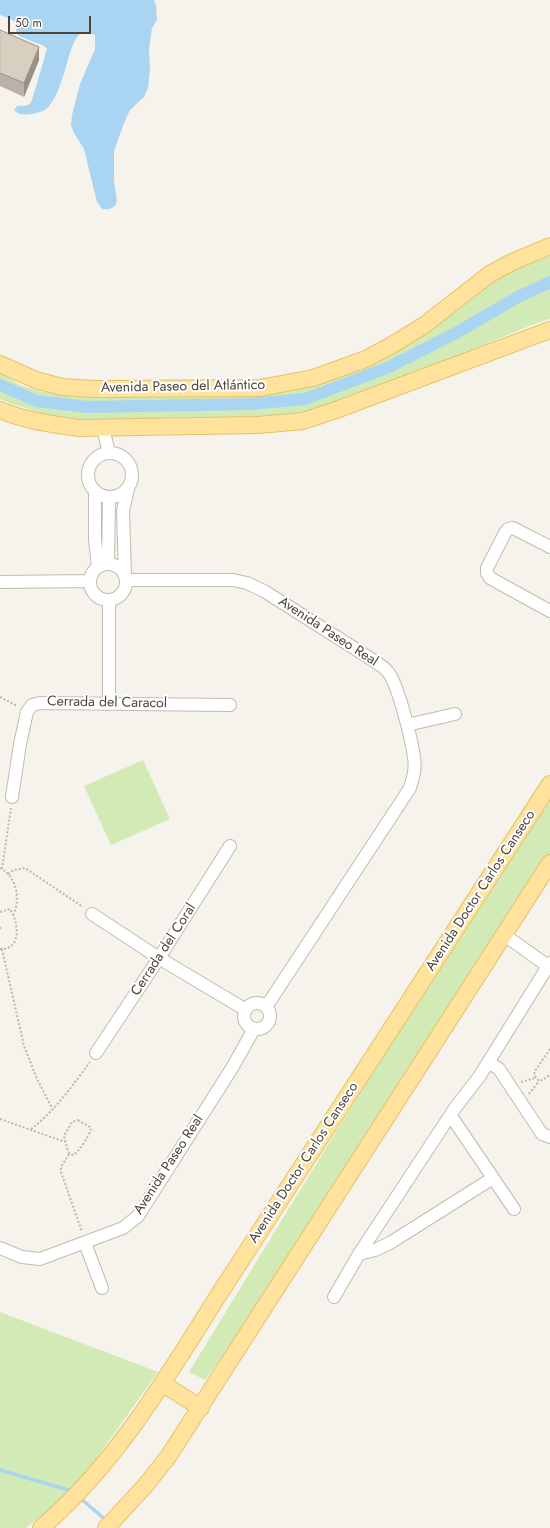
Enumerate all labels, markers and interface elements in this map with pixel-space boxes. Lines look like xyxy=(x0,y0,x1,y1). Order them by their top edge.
scale bar xyxy=(10,8,93,34)
text: 50 m xyxy=(15,14,42,32)
street label: Avenida Paseo del Atlántico xyxy=(101,377,265,397)
street label: Avenida Paseo Real xyxy=(275,594,381,670)
street label: Cerrada del Caracol xyxy=(47,694,167,712)
street label: Avenida Doctor Carlos Canseco xyxy=(423,808,539,974)
street label: Cerrada del Coral xyxy=(128,901,200,999)
street label: Avenida Doctor Carlos Canseco xyxy=(246,1080,362,1246)
street label: Avenida Paseo Real xyxy=(131,1112,207,1218)

